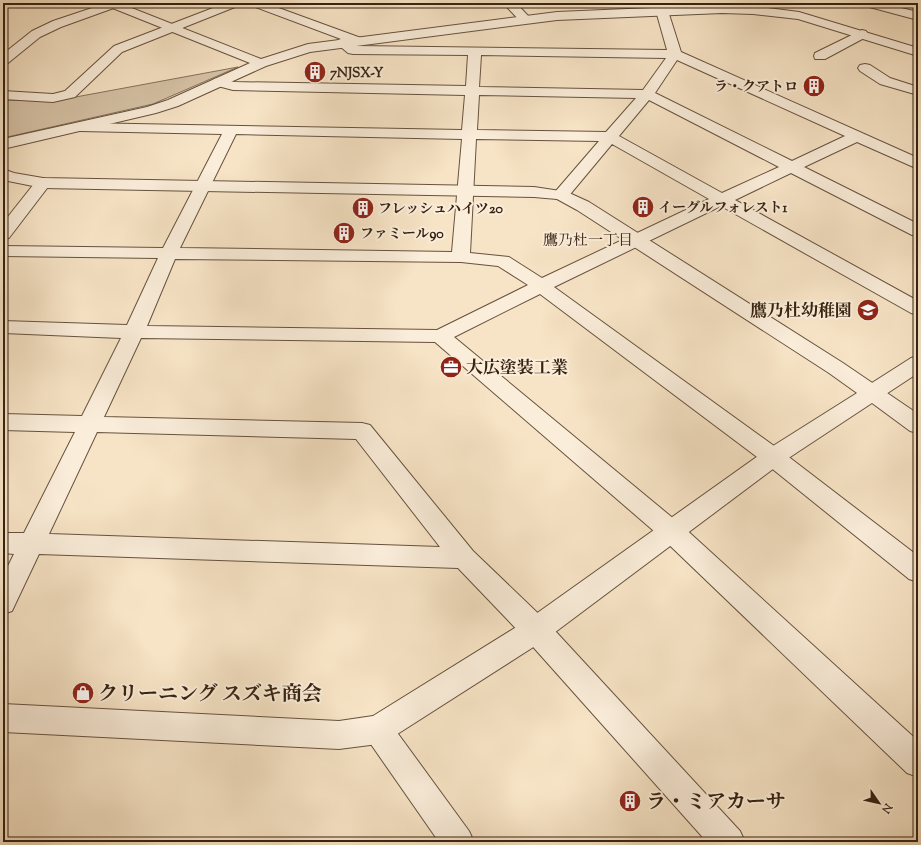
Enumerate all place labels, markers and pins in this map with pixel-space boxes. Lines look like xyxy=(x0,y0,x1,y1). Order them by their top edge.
building icon: 7NJSX-Y xyxy=(302,59,328,85)
place label: 7NJSX-Y xyxy=(330,64,384,84)
building icon: ラ・クアトロ xyxy=(801,73,827,99)
place label: ラ・クアトロ xyxy=(714,78,798,98)
building icon: イーグルフォレスト1 xyxy=(630,194,656,220)
building icon: フレッシュハイツ20 xyxy=(350,195,376,221)
place label: イーグルフォレスト1 xyxy=(658,199,787,219)
place label: フレッシュハイツ20 xyxy=(378,200,504,220)
building icon: ファミール90 xyxy=(331,220,357,246)
place label: ファミール90 xyxy=(360,225,444,245)
school or university icon: 鷹乃杜幼稚園 xyxy=(855,297,881,323)
place label: 鷹乃杜幼稚園 xyxy=(750,300,852,324)
office icon: 大広塗装工業 xyxy=(438,354,464,380)
place label: 大広塗装工業 xyxy=(466,357,568,381)
shop icon: クリーニング スズキ商会 xyxy=(70,680,96,706)
place label: クリーニング スズキ商会 xyxy=(98,681,322,710)
building icon: ラ・ミアカーサ xyxy=(617,788,643,814)
place label: ラ・ミアカーサ xyxy=(646,789,786,818)

